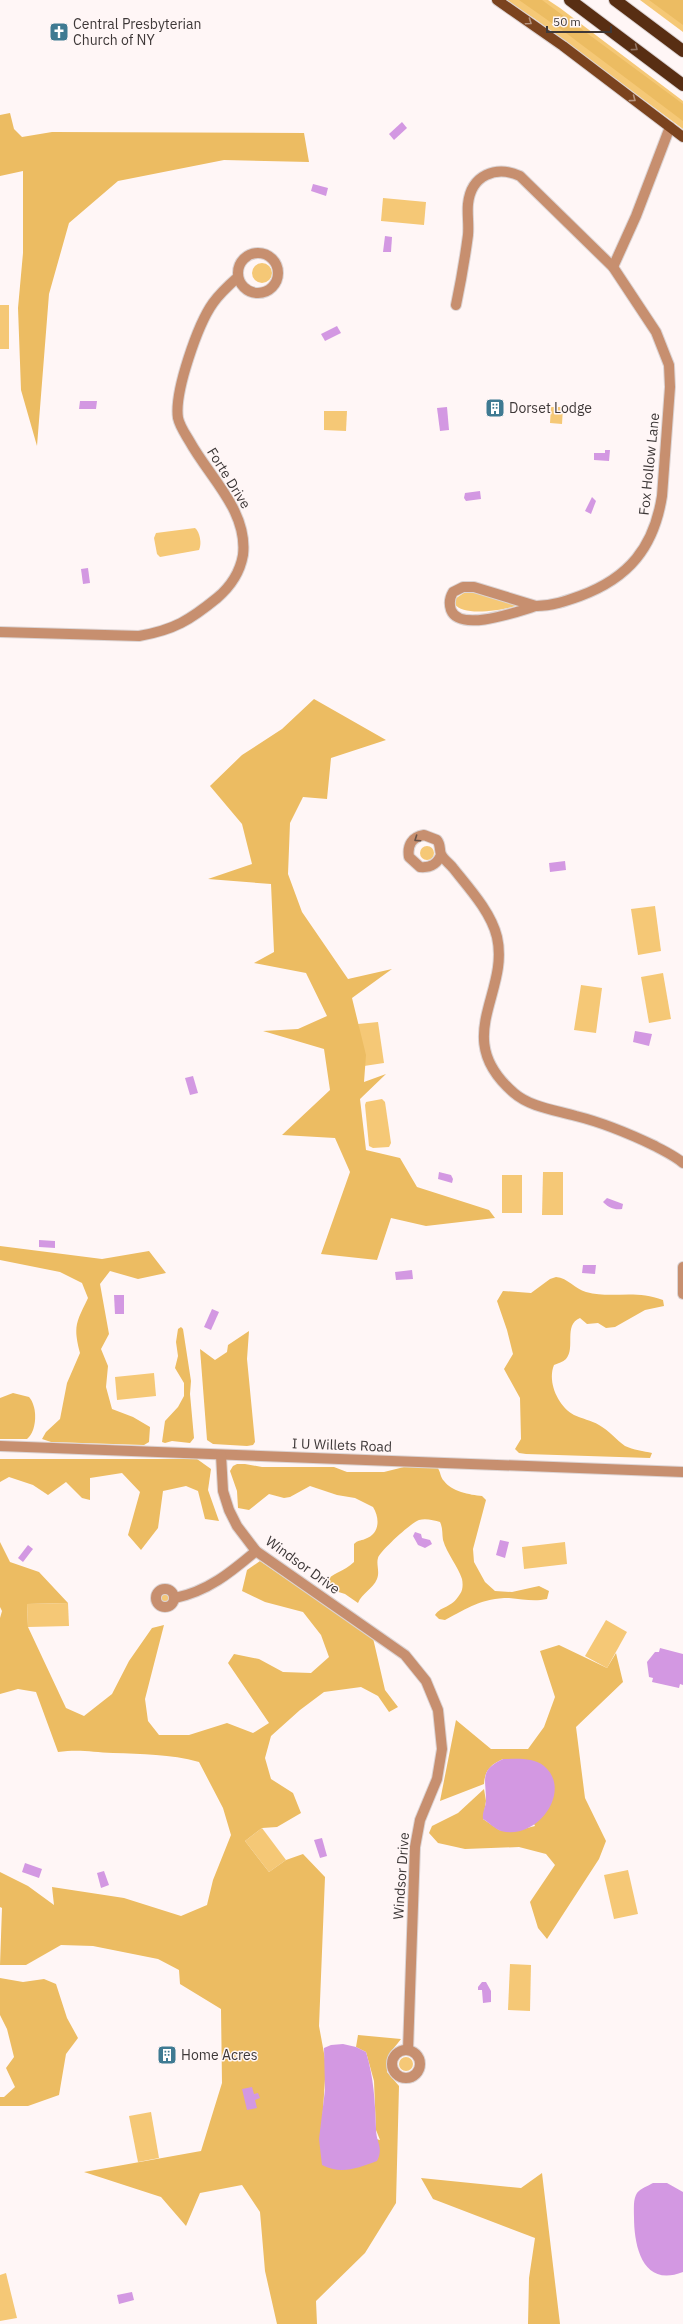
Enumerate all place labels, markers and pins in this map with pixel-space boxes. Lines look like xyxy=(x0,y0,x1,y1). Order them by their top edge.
place label: Central Presbyterian Church of NY xyxy=(73,15,201,49)
church icon: Central Presbyterian Church of NY xyxy=(48,21,70,43)
building icon: Dorset Lodge xyxy=(484,397,506,419)
place label: Dorset Lodge xyxy=(509,399,592,417)
building icon: Home Acres xyxy=(156,2044,178,2066)
place label: Home Acres xyxy=(181,2046,258,2064)

